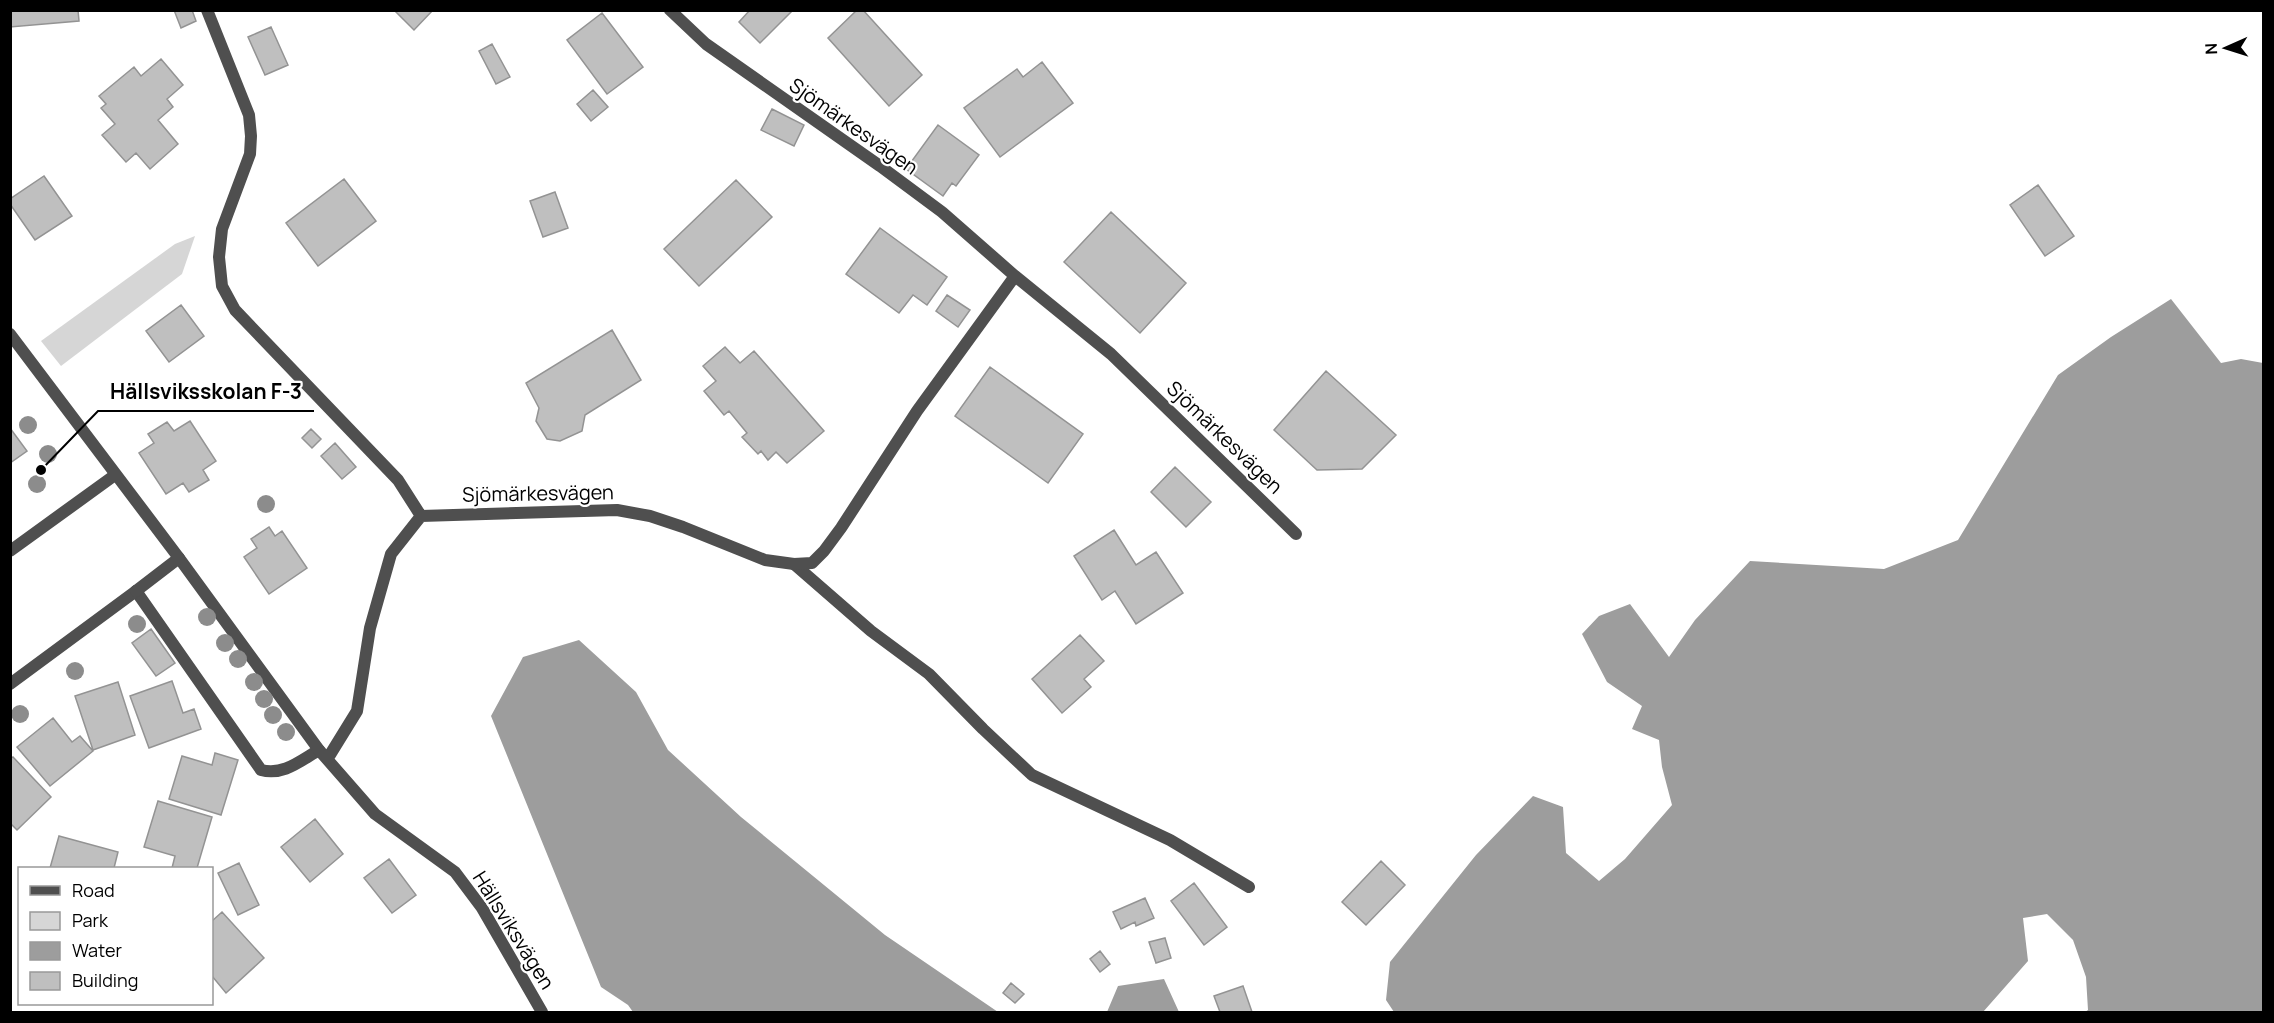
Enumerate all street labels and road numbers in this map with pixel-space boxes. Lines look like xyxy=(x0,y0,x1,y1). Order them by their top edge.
street label: Sjömärkesvägen xyxy=(784,71,924,181)
street label: Sjömärkesvägen xyxy=(1161,375,1289,499)
street label: Sjömärkesvägen xyxy=(462,478,614,508)
street label: Hällsviksvägen xyxy=(467,866,561,994)

